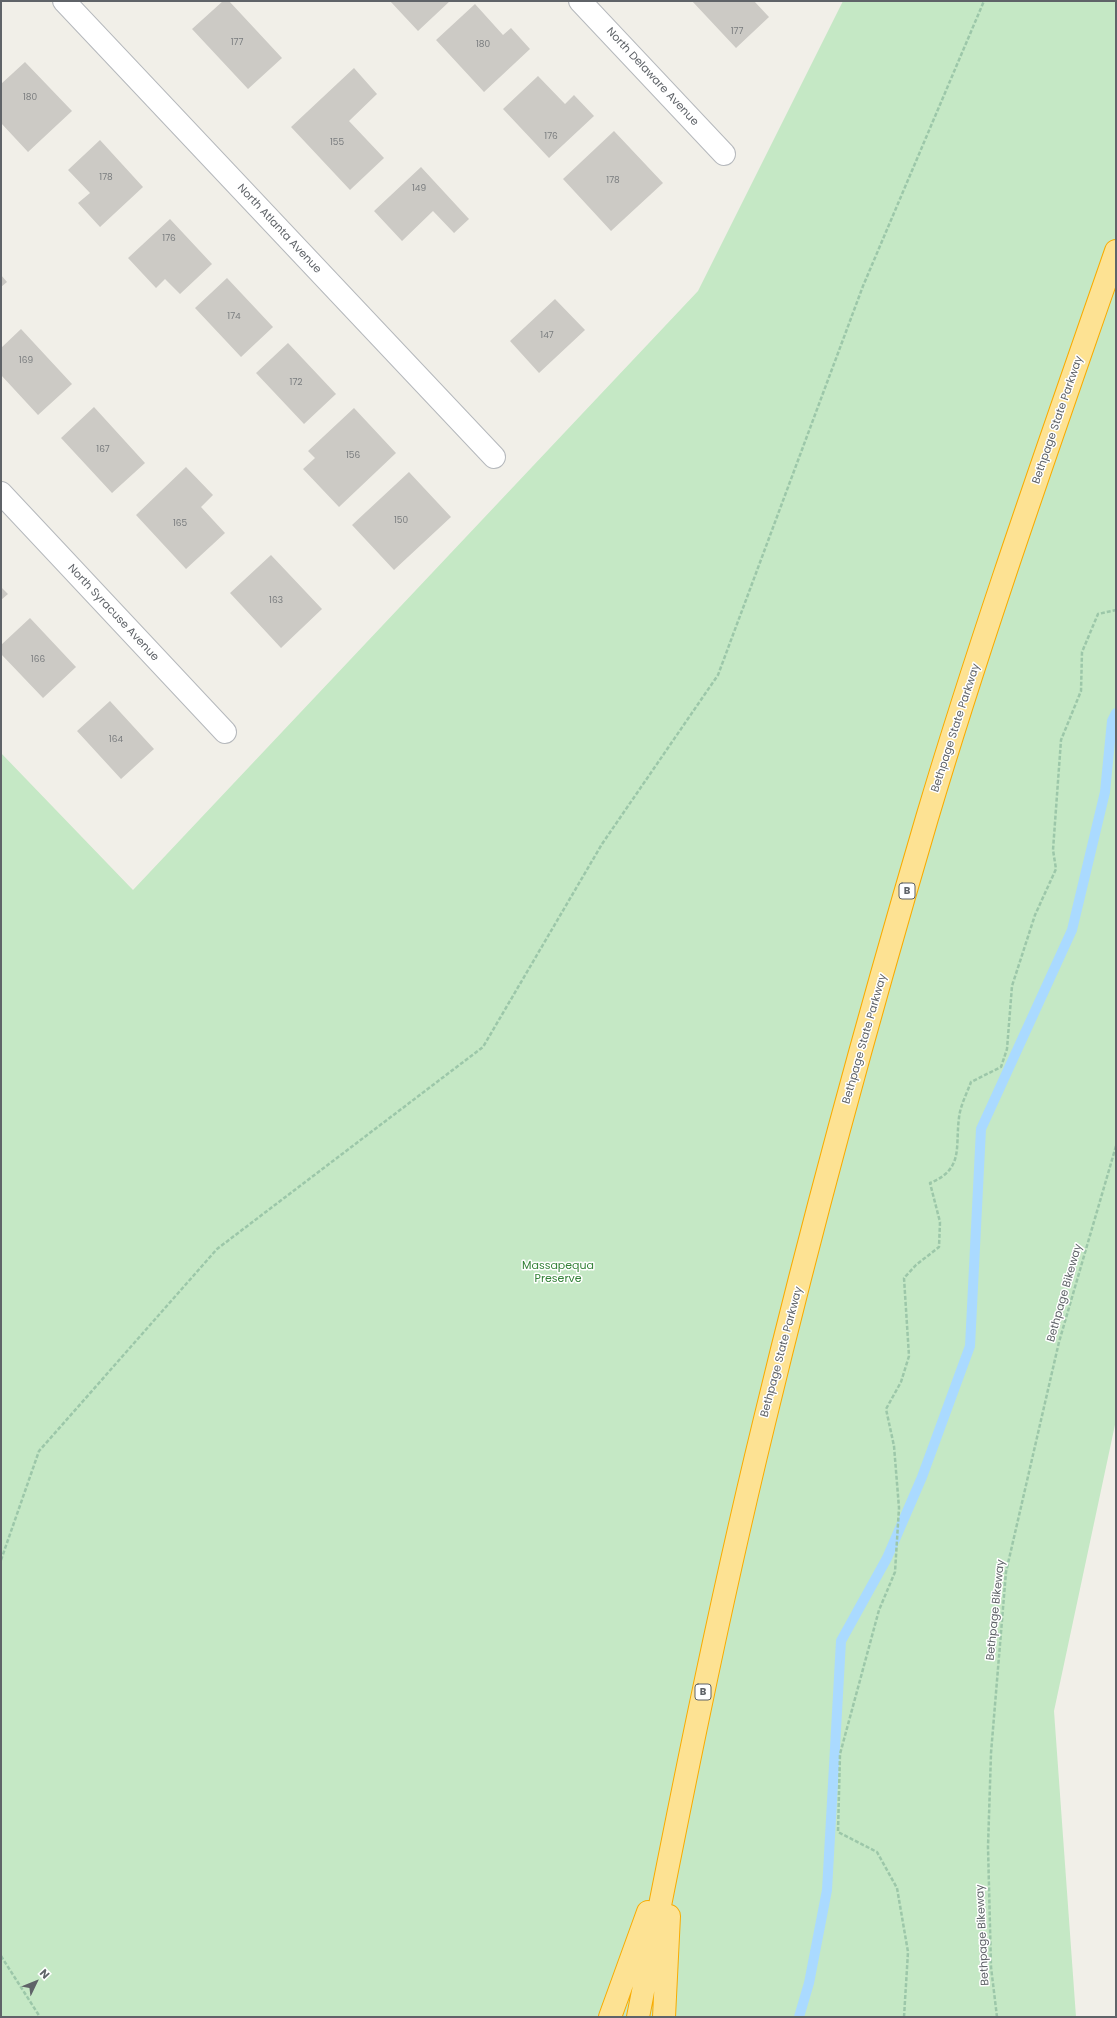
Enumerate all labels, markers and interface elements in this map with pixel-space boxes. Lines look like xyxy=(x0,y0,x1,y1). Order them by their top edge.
street label: North Delaware Avenue xyxy=(603,25,701,129)
house number: 177 xyxy=(731,27,743,37)
house number: 177 xyxy=(231,38,243,48)
house number: 180 xyxy=(476,40,490,50)
house number: 180 xyxy=(23,93,37,103)
house number: 176 xyxy=(544,132,558,142)
house number: 155 xyxy=(330,138,344,148)
house number: 178 xyxy=(99,173,113,183)
house number: 178 xyxy=(606,176,620,186)
street label: North Atlanta Avenue xyxy=(234,182,324,276)
house number: 149 xyxy=(412,184,426,194)
house number: 176 xyxy=(162,234,176,244)
house number: 174 xyxy=(227,312,241,322)
house number: 147 xyxy=(540,331,554,341)
street label: Bethpage State Parkway xyxy=(1030,354,1086,486)
house number: 169 xyxy=(19,356,33,366)
house number: 172 xyxy=(290,378,302,388)
house number: 167 xyxy=(96,445,110,455)
house number: 156 xyxy=(346,451,360,461)
house number: 150 xyxy=(394,516,408,526)
house number: 165 xyxy=(173,519,187,529)
street label: North Syracuse Avenue xyxy=(65,562,161,664)
house number: 163 xyxy=(269,596,283,606)
house number: 166 xyxy=(31,655,45,665)
street label: Bethpage State Parkway xyxy=(929,662,983,794)
house number: 164 xyxy=(109,735,123,745)
road number: B xyxy=(899,883,915,899)
street label: Bethpage State Parkway xyxy=(840,973,890,1105)
street label: Bethpage Bikeway xyxy=(1045,1243,1085,1343)
park label: Massapequa Preserve xyxy=(522,1259,594,1285)
street label: Bethpage State Parkway xyxy=(758,1285,806,1419)
street label: Bethpage Bikeway xyxy=(984,1559,1008,1661)
road number: B xyxy=(695,1684,711,1700)
street label: Bethpage Bikeway xyxy=(974,1884,992,1986)
north arrow xyxy=(16,1962,56,2002)
text: N xyxy=(36,1965,53,1982)

